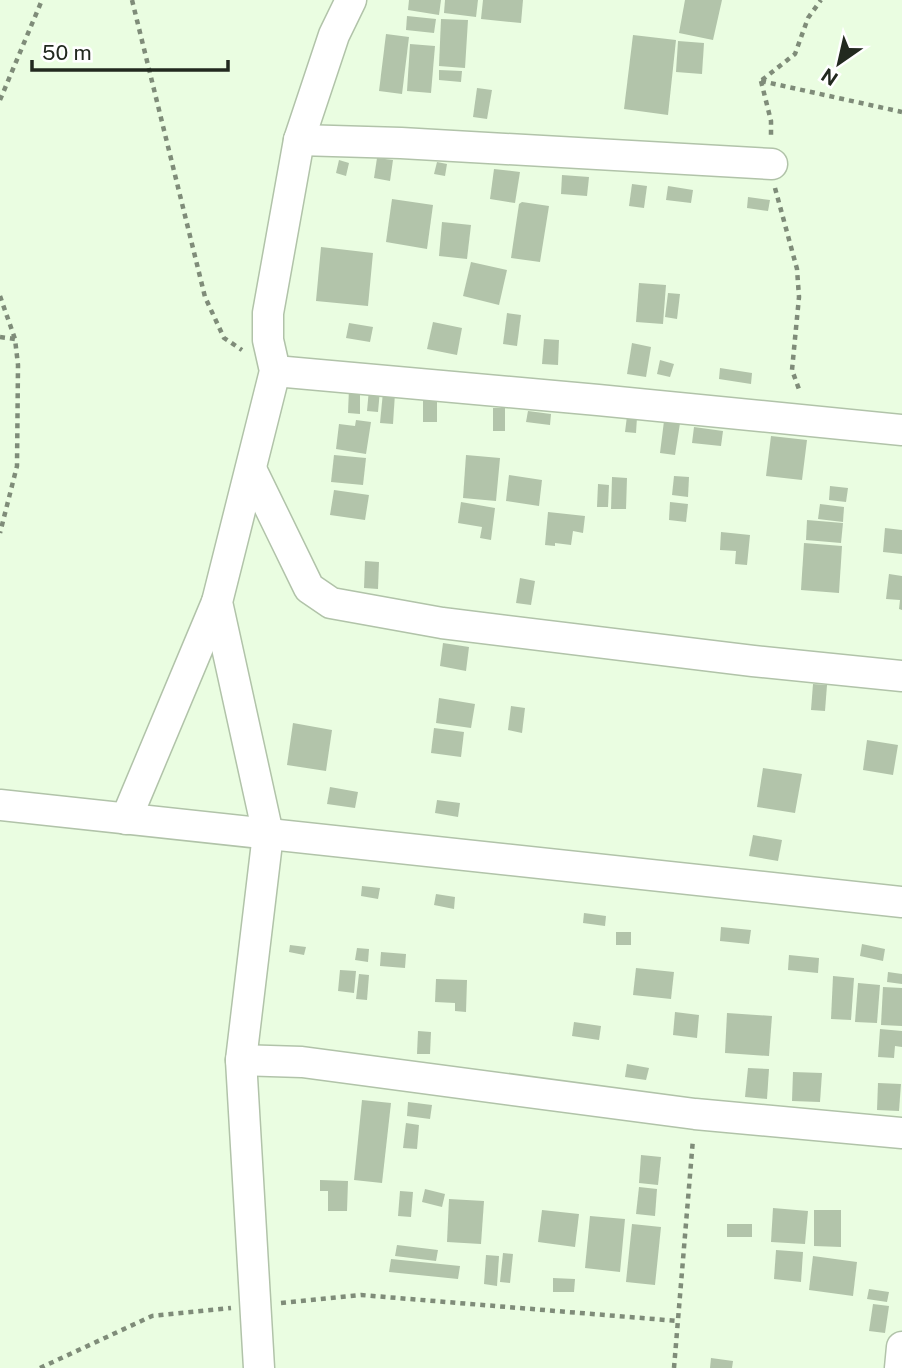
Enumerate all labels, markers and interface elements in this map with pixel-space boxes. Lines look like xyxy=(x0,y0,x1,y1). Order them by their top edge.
scale bar xyxy=(32,28,228,72)
north arrow xyxy=(804,28,874,98)
text: 50 m xyxy=(42,40,92,65)
text: N xyxy=(817,64,842,90)

